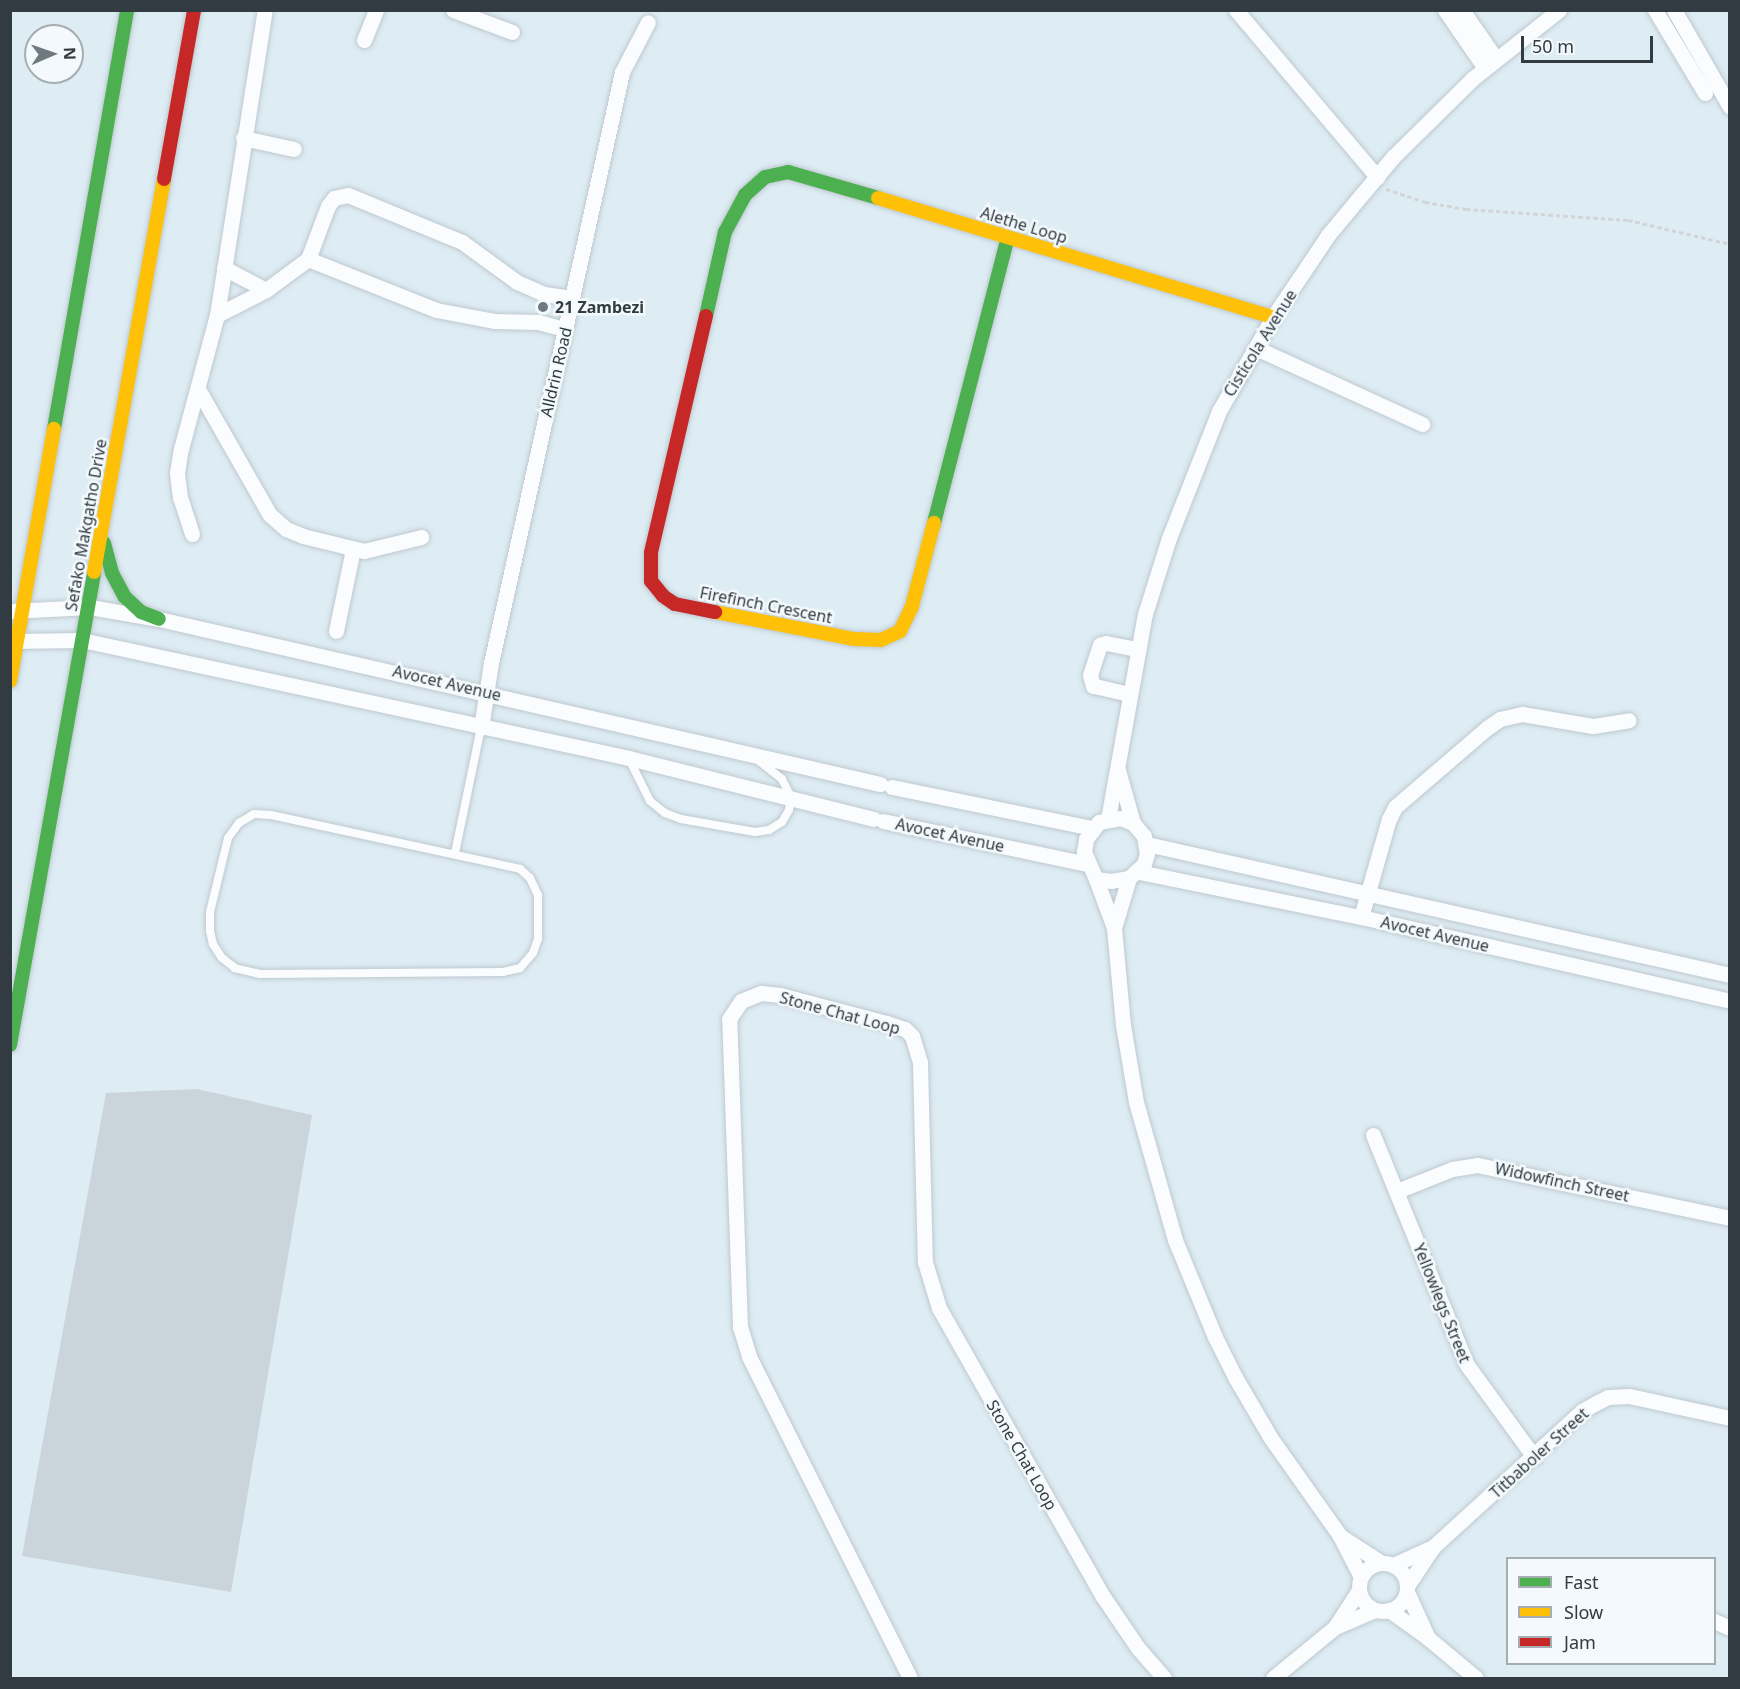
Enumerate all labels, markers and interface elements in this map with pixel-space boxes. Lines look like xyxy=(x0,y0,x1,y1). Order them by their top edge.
north arrow xyxy=(24,24,84,84)
scale bar xyxy=(1524,24,1656,62)
text: 50 m xyxy=(1532,34,1574,58)
text: N xyxy=(59,47,81,60)
street label: Alethe Loop xyxy=(978,203,1070,247)
street label: Cisticola Avenue xyxy=(1219,286,1301,400)
place label: 21 Zambezi xyxy=(555,297,644,317)
marker: 21 Zambezi xyxy=(536,300,550,314)
street label: Alldrin Road xyxy=(536,325,576,419)
street label: Sefako Makgatho Drive xyxy=(61,437,111,613)
street label: Firefinch Crescent xyxy=(698,583,834,627)
street label: Avocet Avenue xyxy=(391,661,503,705)
street label: Avocet Avenue xyxy=(894,814,1006,856)
street label: Avocet Avenue xyxy=(1379,912,1491,956)
street label: Stone Chat Loop xyxy=(778,988,902,1038)
street label: Widowfinch Street xyxy=(1493,1158,1631,1206)
street label: Yellowlegs Street xyxy=(1409,1241,1475,1365)
street label: Stone Chat Loop xyxy=(983,1397,1061,1513)
street label: Titbaboler Street xyxy=(1486,1404,1592,1502)
legend xyxy=(1506,1557,1716,1665)
text: Fast xyxy=(1564,1570,1599,1594)
text: Slow xyxy=(1564,1600,1603,1624)
text: Jam xyxy=(1564,1630,1596,1654)

